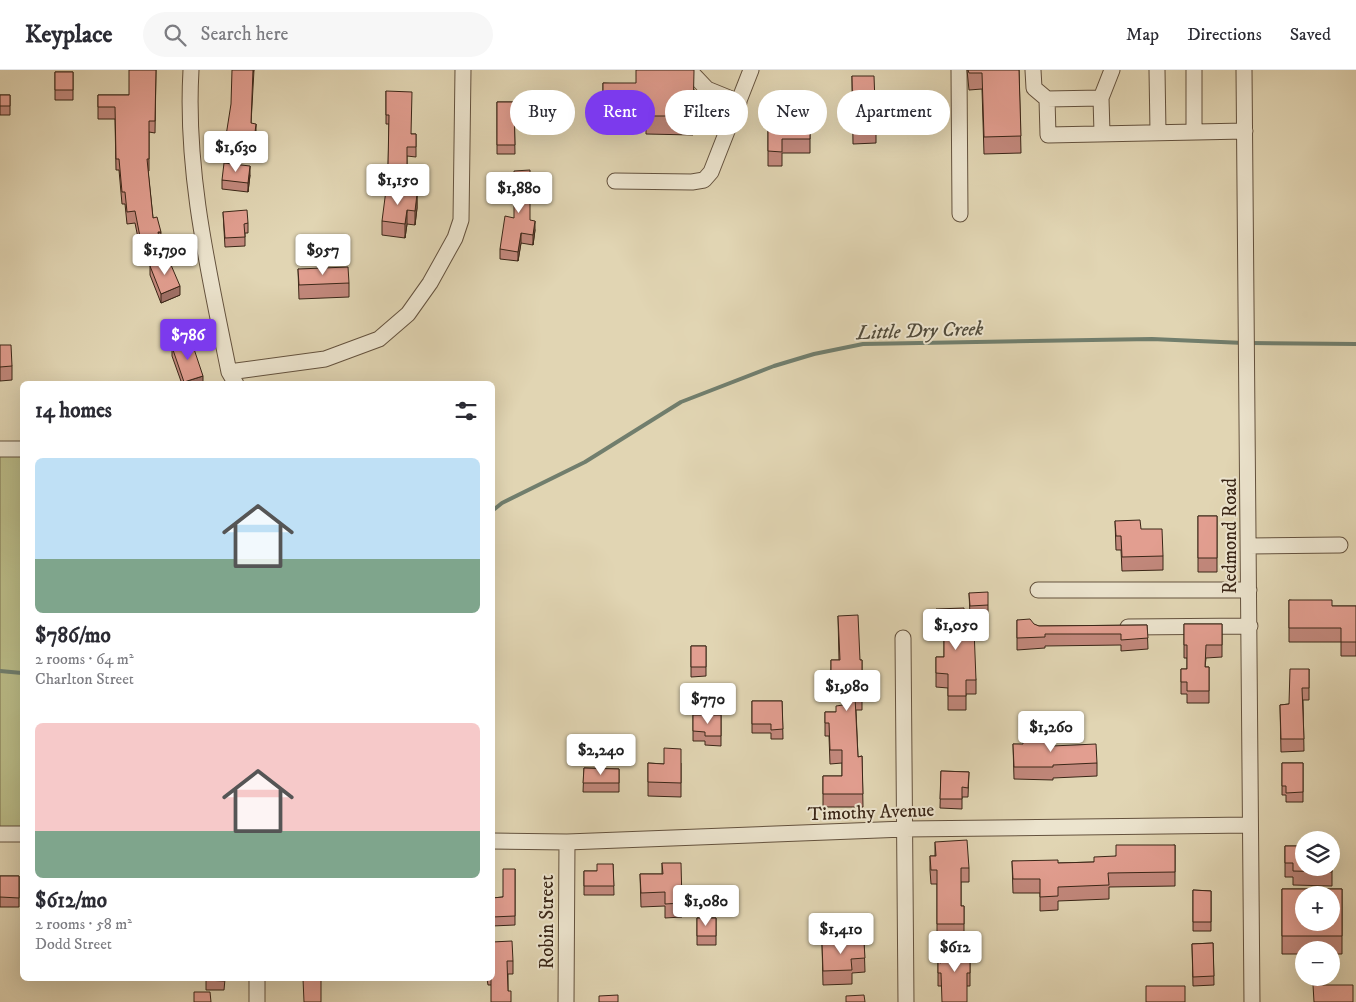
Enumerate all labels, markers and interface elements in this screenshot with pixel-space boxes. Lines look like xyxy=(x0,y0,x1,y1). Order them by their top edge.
search box xyxy=(143,12,493,57)
text: Keyplace xyxy=(25,20,113,50)
icon: search xyxy=(161,21,189,49)
text: Search here xyxy=(201,23,288,46)
text: Map xyxy=(1126,24,1159,46)
text: Directions xyxy=(1187,24,1262,46)
text: Saved xyxy=(1290,24,1331,46)
chip: Buy xyxy=(510,90,575,135)
chip: Rent xyxy=(585,90,655,135)
chip: Filters xyxy=(665,90,748,135)
chip: New xyxy=(758,90,827,135)
chip: Apartment xyxy=(837,90,950,135)
pin: $1,630 xyxy=(195,131,277,173)
text: $1,630 xyxy=(215,137,257,157)
pin: $1,150 xyxy=(357,164,439,206)
text: $1,150 xyxy=(377,170,419,190)
pin: $1,880 xyxy=(478,172,560,214)
text: $1,880 xyxy=(497,178,541,198)
pin: $1,790 xyxy=(124,234,206,276)
pin: $957 xyxy=(293,234,353,276)
text: $1,790 xyxy=(144,240,186,260)
text: $957 xyxy=(306,240,340,260)
water label: Little Dry Creek xyxy=(855,317,985,346)
pin: $786 xyxy=(158,318,218,361)
text: $786 xyxy=(171,325,205,345)
icon: filters xyxy=(452,397,480,425)
text: 14 homes xyxy=(35,398,112,424)
street label: Redmond Road xyxy=(1219,477,1242,594)
icon: home xyxy=(213,491,303,581)
pin: $1,050 xyxy=(915,608,997,651)
text: $1,050 xyxy=(934,615,978,635)
text: $786/mo xyxy=(35,623,111,649)
text: 2 rooms · 64 m² xyxy=(35,649,134,669)
text: Charlton Street xyxy=(35,669,134,689)
pin: $1,980 xyxy=(806,670,888,712)
text: $1,980 xyxy=(825,676,869,696)
pin: $770 xyxy=(678,682,738,725)
text: $770 xyxy=(691,689,725,709)
pin: $1,260 xyxy=(1010,710,1092,753)
text: $1,260 xyxy=(1029,717,1073,737)
pin: $2,240 xyxy=(560,734,642,776)
text: $2,240 xyxy=(578,740,624,760)
icon: home xyxy=(213,756,303,846)
street label: Timothy Avenue xyxy=(807,799,935,826)
map controls xyxy=(1295,831,1340,986)
button: layers xyxy=(1295,831,1340,876)
street label: Robin Street xyxy=(536,875,559,969)
pin: $1,080 xyxy=(665,884,747,927)
button: + xyxy=(1295,886,1340,931)
text: $612/mo xyxy=(35,888,107,914)
text: $1,080 xyxy=(684,891,728,911)
pin: $1,410 xyxy=(800,912,882,955)
text: 2 rooms · 58 m² xyxy=(35,914,132,934)
text: $1,410 xyxy=(820,919,862,939)
pin: $612 xyxy=(925,930,985,973)
text: Dodd Street xyxy=(35,934,112,954)
text: $612 xyxy=(940,937,970,957)
button: − xyxy=(1295,941,1340,986)

